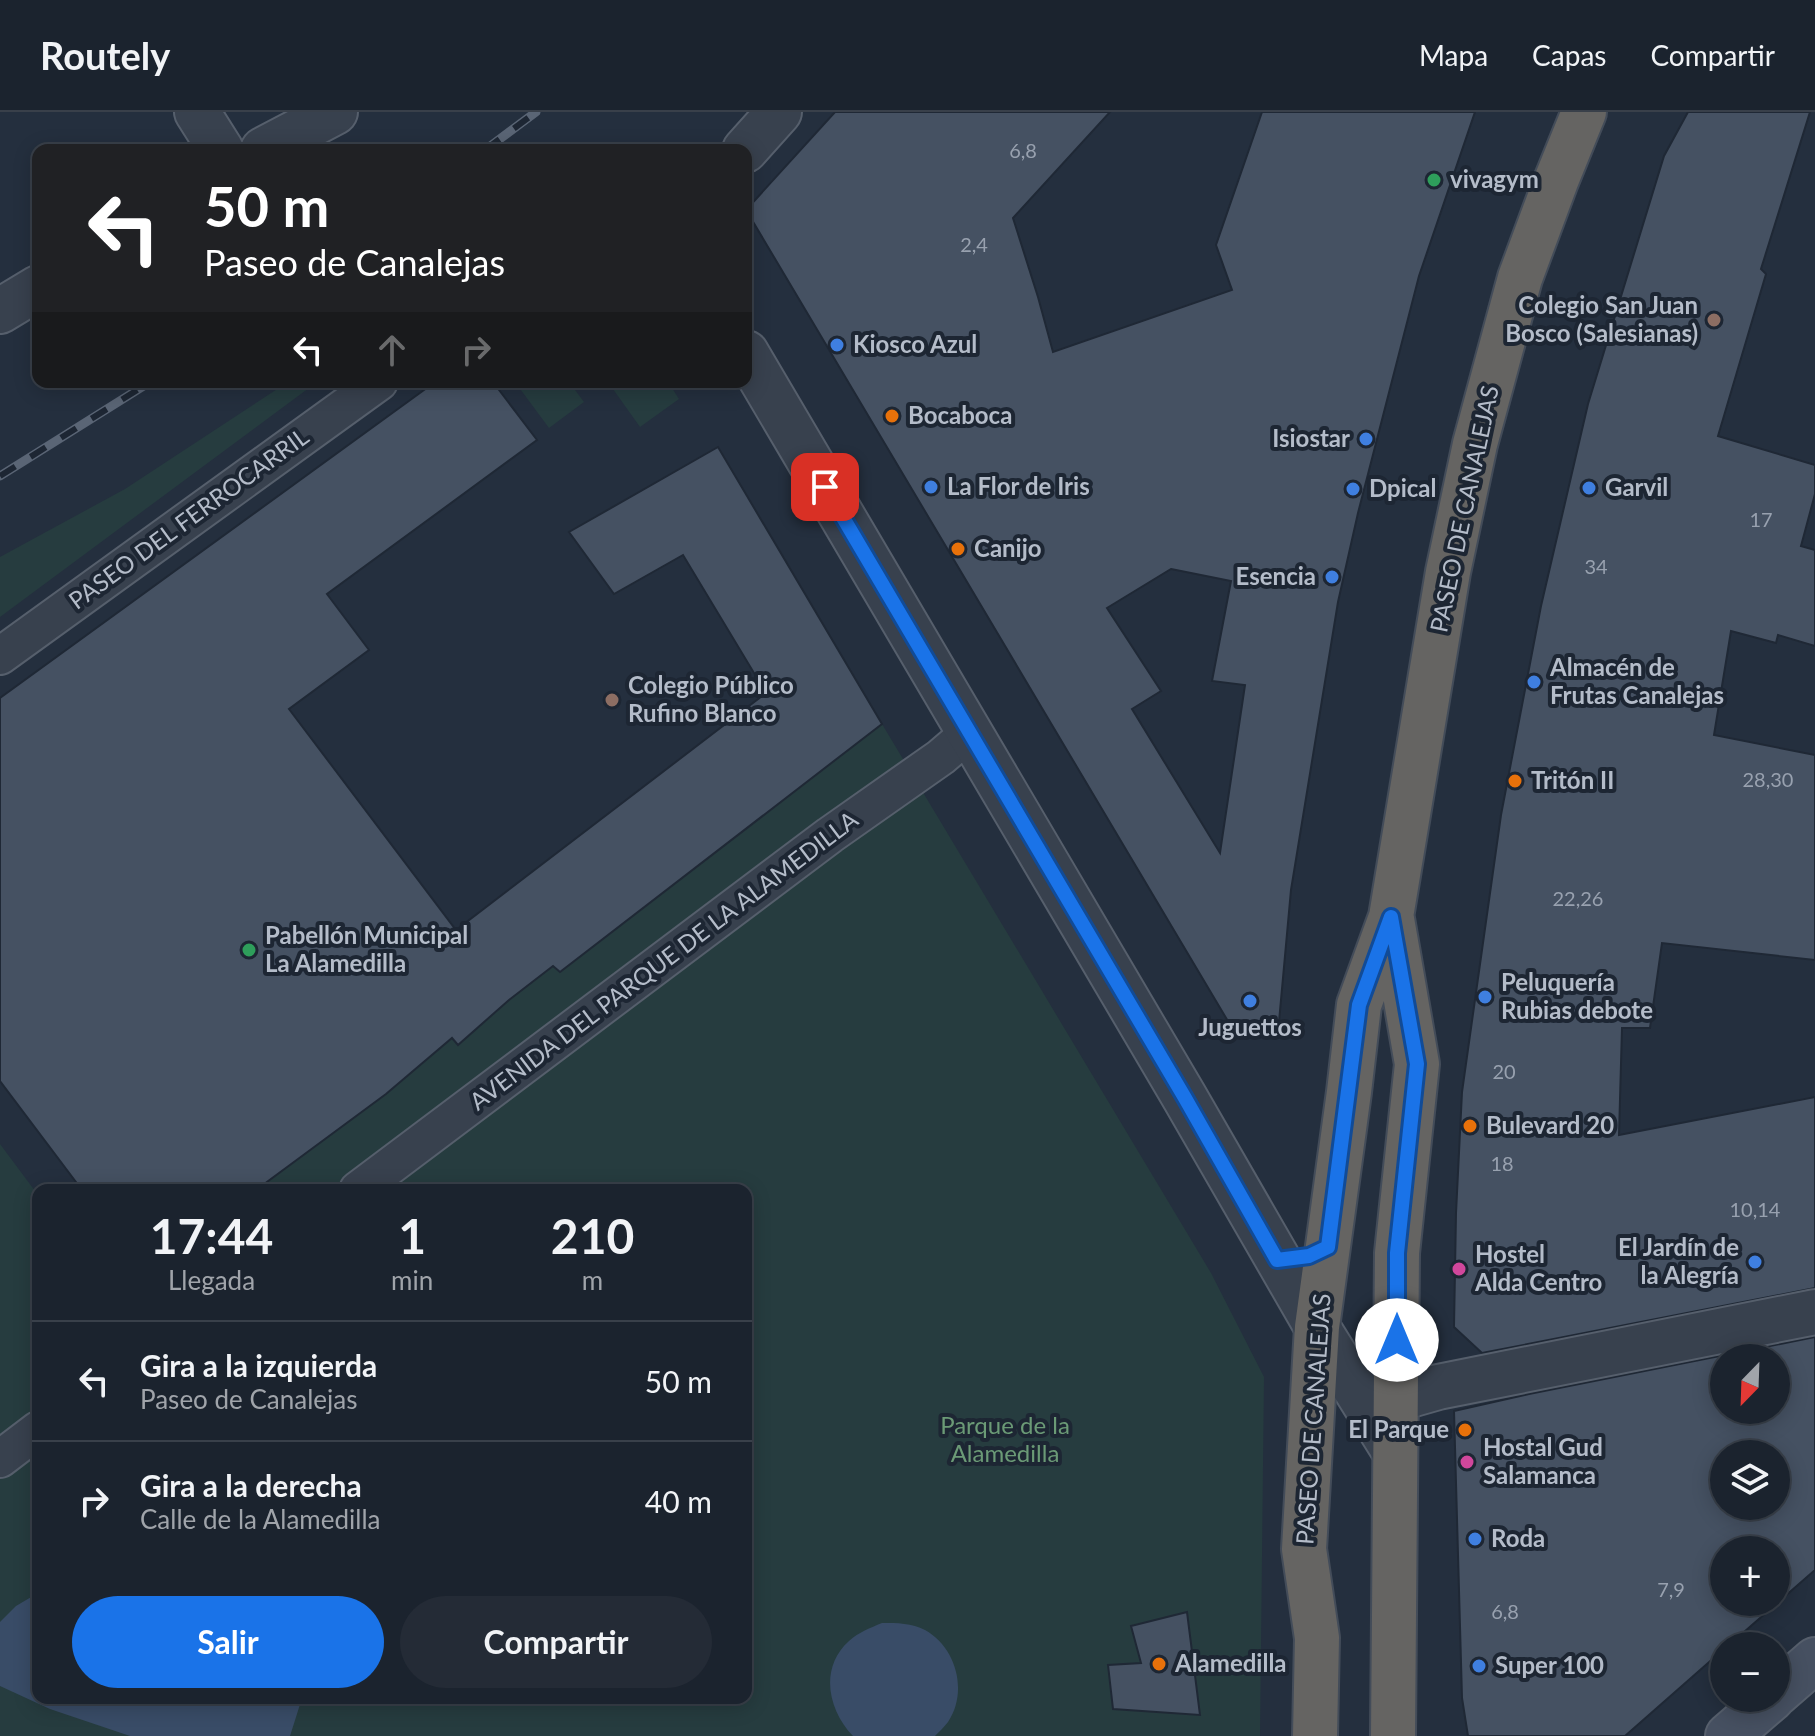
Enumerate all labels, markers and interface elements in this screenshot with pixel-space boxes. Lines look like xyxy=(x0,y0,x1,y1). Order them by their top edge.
text: Routely xyxy=(40,32,170,78)
text: Mapa xyxy=(1419,38,1488,72)
text: Capas xyxy=(1532,38,1606,72)
text: Compartir xyxy=(1650,38,1775,72)
house number: 6,8 xyxy=(1009,138,1037,162)
place label: vivagym xyxy=(1450,164,1539,193)
marker: vivagym xyxy=(1425,171,1443,189)
text: 50 m xyxy=(204,172,329,239)
icon: left xyxy=(72,176,176,280)
house number: 2,4 xyxy=(960,232,988,256)
text: Paseo de Canalejas xyxy=(204,240,505,284)
place label: Colegio San Juan Bosco (Salesianas) xyxy=(1505,290,1698,347)
marker: Colegio San Juan Bosco (Salesianas) xyxy=(1705,311,1723,329)
icon: left xyxy=(286,328,330,372)
icon: ahead xyxy=(370,328,414,372)
icon: right xyxy=(454,328,498,372)
place label: Kiosco Azul xyxy=(853,329,977,358)
marker: Kiosco Azul xyxy=(828,336,846,354)
street label: PASEO DE CANALEJAS xyxy=(1423,383,1504,635)
place label: Bocaboca xyxy=(908,400,1012,429)
marker: Bocaboca xyxy=(883,407,901,425)
street label: PASEO DEL FERROCARRIL xyxy=(63,421,314,614)
place label: Isiostar xyxy=(1272,423,1350,452)
marker: Isiostar xyxy=(1357,430,1375,448)
pin xyxy=(791,453,859,521)
icon: arrive xyxy=(803,465,847,509)
place label: La Flor de Iris xyxy=(947,471,1090,500)
place label: Garvil xyxy=(1605,472,1668,501)
place label: Dpical xyxy=(1369,473,1436,502)
marker: La Flor de Iris xyxy=(922,478,940,496)
marker: Garvil xyxy=(1580,479,1598,497)
marker: Dpical xyxy=(1344,480,1362,498)
house number: 17 xyxy=(1749,507,1773,531)
place label: Canijo xyxy=(974,533,1042,562)
marker: Canijo xyxy=(949,540,967,558)
house number: 34 xyxy=(1584,554,1608,578)
place label: Esencia xyxy=(1236,561,1316,590)
marker: Esencia xyxy=(1323,568,1341,586)
place label: Almacén de Frutas Canalejas xyxy=(1549,652,1724,709)
place label: Colegio Público Rufino Blanco xyxy=(628,670,794,727)
marker: Almacén de Frutas Canalejas xyxy=(1525,673,1543,691)
marker: Colegio Público Rufino Blanco xyxy=(603,691,621,709)
place label: Tritón II xyxy=(1531,765,1614,794)
house number: 28,30 xyxy=(1743,767,1793,791)
marker: Tritón II xyxy=(1506,772,1524,790)
street label: AVENIDA DEL PARQUE DE LA ALAMEDILLA xyxy=(463,804,864,1115)
house number: 22,26 xyxy=(1553,886,1603,910)
place label: Pabellón Municipal La Alamedilla xyxy=(265,920,468,977)
marker: Pabellón Municipal La Alamedilla xyxy=(240,941,258,959)
place label: Peluquería Rubias debote xyxy=(1501,967,1653,1024)
marker: Peluquería Rubias debote xyxy=(1476,988,1494,1006)
marker: Juguettos xyxy=(1241,992,1259,1010)
place label: Juguettos xyxy=(1198,1012,1302,1041)
house number: 20 xyxy=(1492,1059,1516,1083)
place label: Bulevard 20 xyxy=(1486,1110,1614,1139)
marker: Bulevard 20 xyxy=(1461,1117,1479,1135)
house number: 18 xyxy=(1490,1151,1514,1175)
house number: 10,14 xyxy=(1730,1197,1781,1221)
text: 17:44 xyxy=(150,1207,273,1264)
text: 1 xyxy=(398,1207,426,1264)
text: 210 xyxy=(551,1207,634,1264)
place label: El Jardín de la Alegría xyxy=(1618,1232,1739,1289)
place label: Hostel Alda Centro xyxy=(1474,1239,1602,1296)
marker: El Jardín de la Alegría xyxy=(1746,1253,1764,1271)
marker: Hostel Alda Centro xyxy=(1450,1260,1468,1278)
text: Llegada xyxy=(168,1264,255,1296)
text: min xyxy=(391,1264,433,1296)
text: m xyxy=(582,1264,603,1296)
street label: PASEO DE CANALEJAS xyxy=(1289,1292,1336,1546)
position arrow xyxy=(1355,1298,1439,1382)
north arrow xyxy=(1710,1344,1790,1424)
map controls xyxy=(1710,1344,1790,1712)
text: Gira a la izquierda xyxy=(140,1347,377,1383)
icon: left xyxy=(72,1359,116,1403)
text: 50 m xyxy=(645,1363,712,1399)
text: Paseo de Canalejas xyxy=(140,1383,357,1415)
park label: Parque de la Alamedilla xyxy=(940,1410,1070,1467)
place label: El Parque xyxy=(1348,1414,1449,1443)
marker: El Parque xyxy=(1456,1421,1474,1439)
place label: Hostal Gud Salamanca xyxy=(1483,1432,1603,1489)
button: layers xyxy=(1710,1440,1790,1520)
marker: Hostal Gud Salamanca xyxy=(1458,1453,1476,1471)
text: Gira a la derecha xyxy=(140,1467,362,1503)
icon: right xyxy=(72,1479,116,1523)
text: 40 m xyxy=(645,1483,712,1519)
text: Calle de la Alamedilla xyxy=(140,1503,380,1535)
place label: Roda xyxy=(1491,1523,1545,1552)
marker: Roda xyxy=(1466,1530,1484,1548)
button: + xyxy=(1710,1536,1790,1616)
house number: 7,9 xyxy=(1657,1577,1685,1601)
button: Salir xyxy=(72,1596,384,1688)
button: Compartir xyxy=(400,1596,712,1688)
house number: 6,8 xyxy=(1491,1599,1519,1623)
button: − xyxy=(1710,1632,1790,1712)
place label: Alamedilla xyxy=(1174,1648,1287,1677)
place label: Super 100 xyxy=(1495,1650,1604,1679)
marker: Alamedilla xyxy=(1150,1655,1168,1673)
marker: Super 100 xyxy=(1470,1657,1488,1675)

